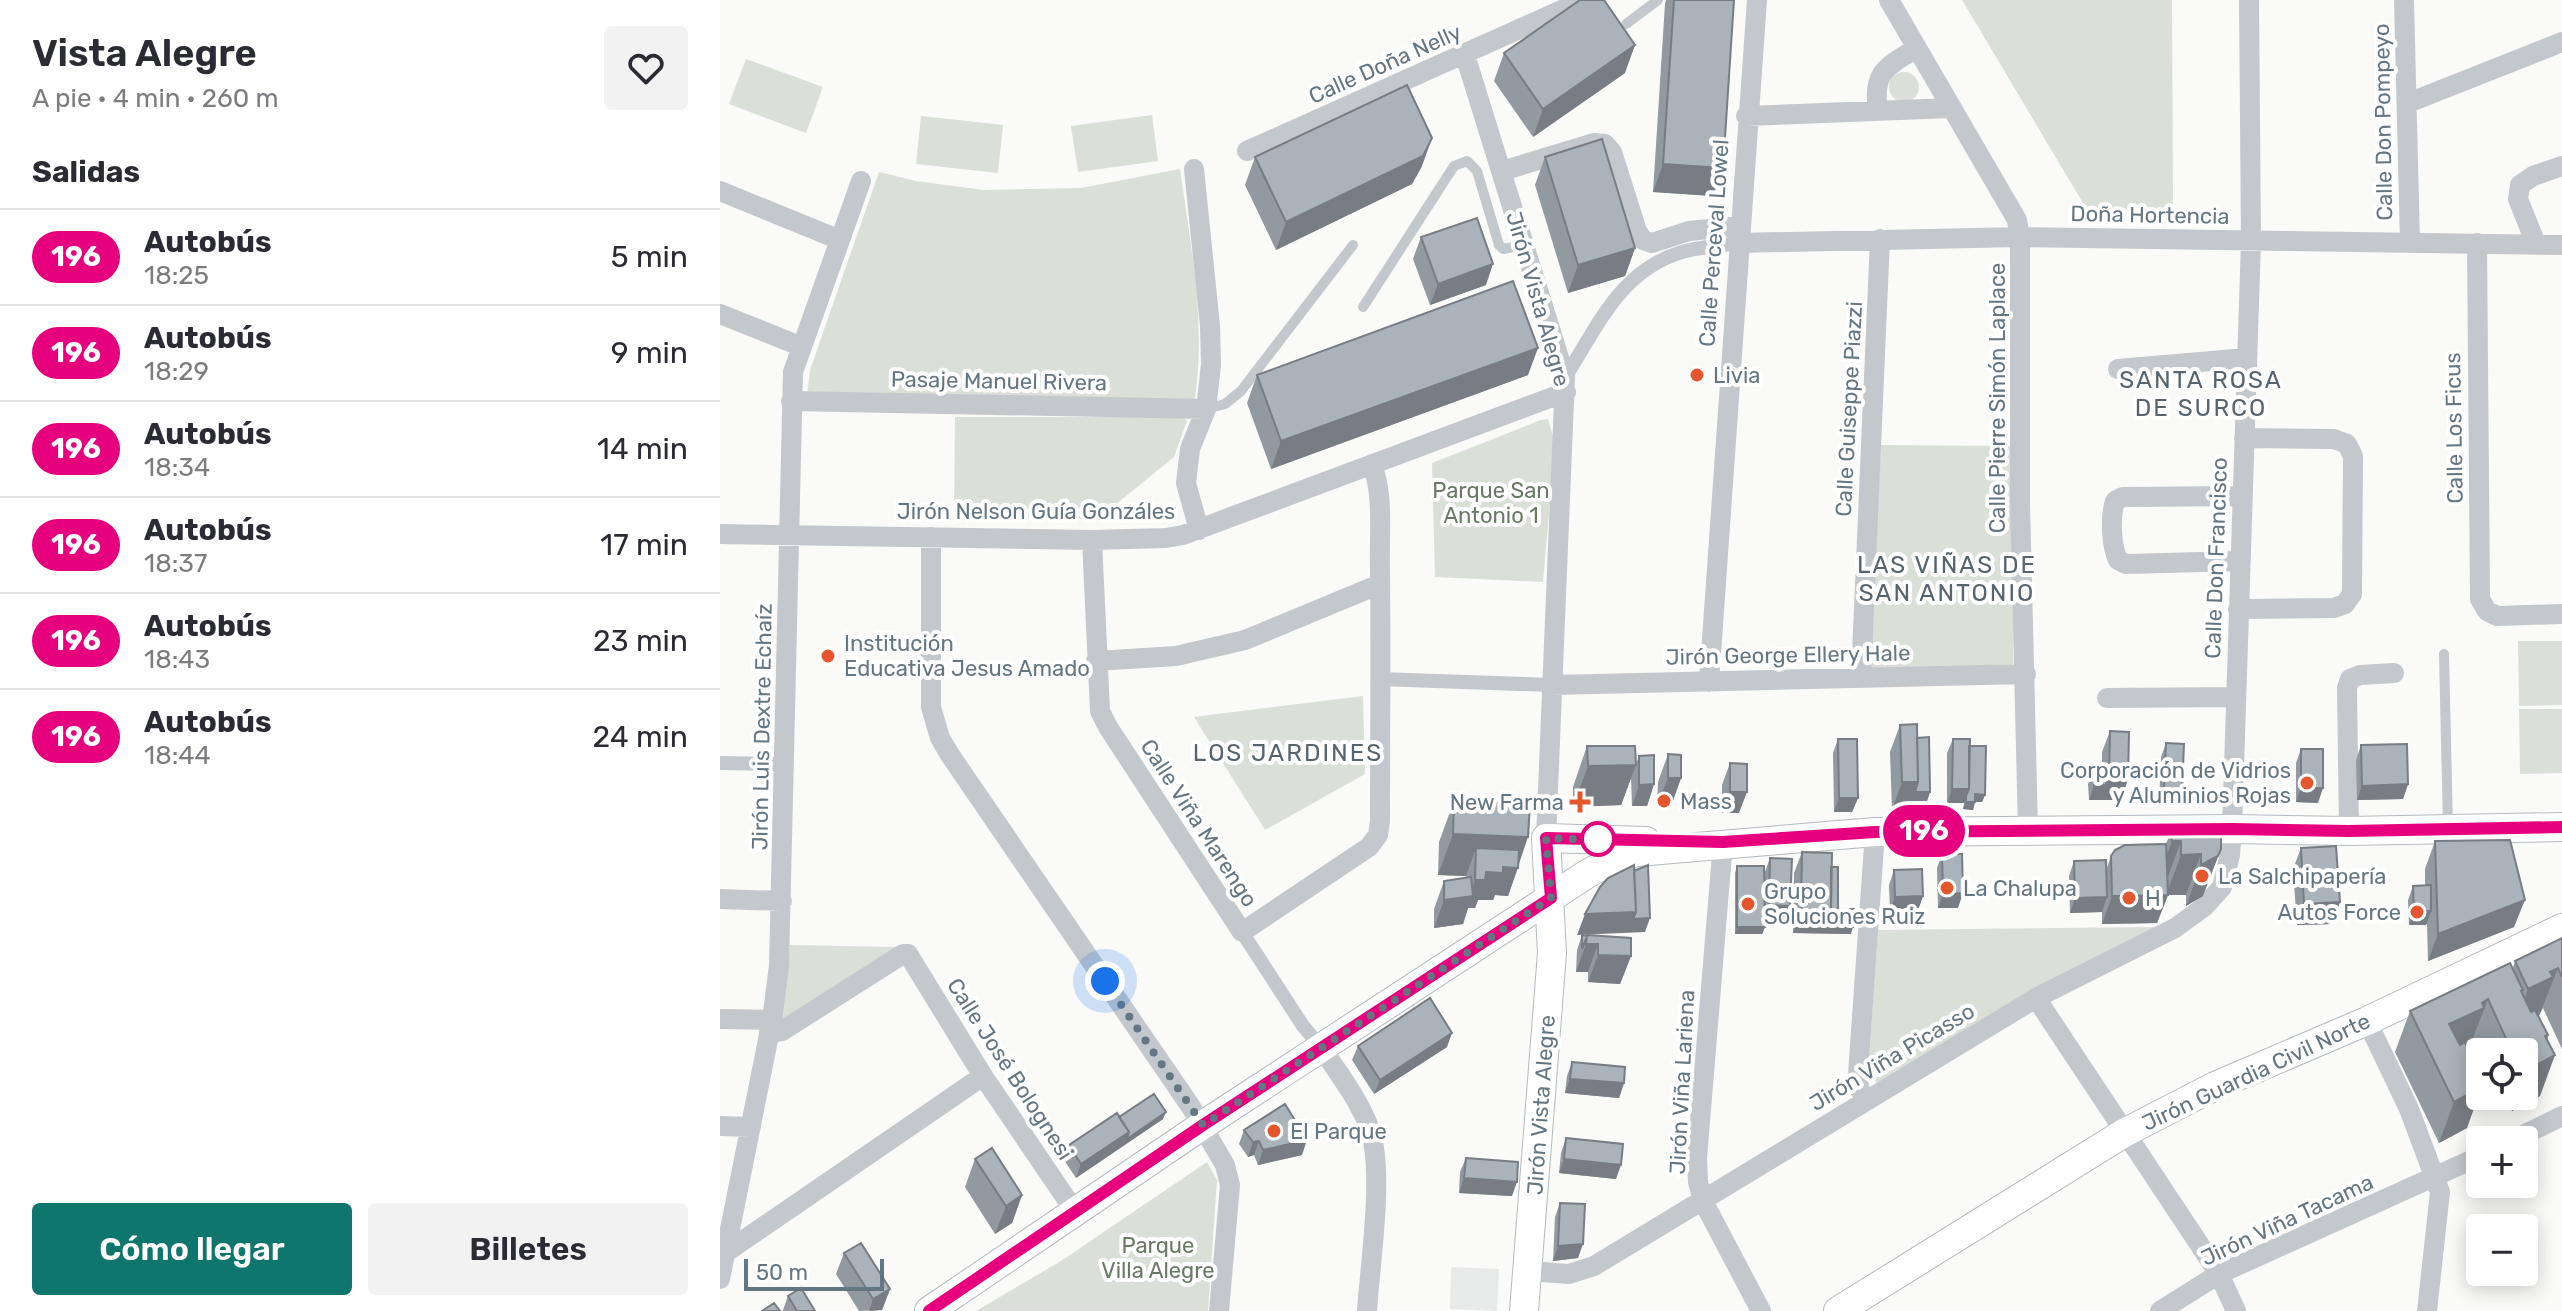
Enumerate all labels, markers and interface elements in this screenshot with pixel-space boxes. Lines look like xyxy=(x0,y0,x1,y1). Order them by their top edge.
street label: Calle Doña Nelly xyxy=(1304,18,1466,110)
street label: Calle Don Pompeyo xyxy=(2368,23,2398,221)
button: heart xyxy=(604,26,688,110)
text: Vista Alegre xyxy=(32,30,257,76)
text: A pie · 4 min · 260 m xyxy=(32,83,279,114)
street label: Calle Perceval Lowel xyxy=(1693,138,1735,348)
text: Salidas xyxy=(32,154,140,190)
street label: Doña Hortencia xyxy=(2070,200,2230,230)
street label: Jirón Vista Alegre xyxy=(1500,208,1576,390)
text: Autobús xyxy=(144,224,272,260)
text: 5 min xyxy=(611,239,688,275)
text: 196 xyxy=(51,240,101,273)
text: 18:25 xyxy=(144,260,209,291)
street label: Calle Pierre Simón Laplace xyxy=(1984,263,2011,533)
street label: Calle Guiseppe Piazzi xyxy=(1830,301,1868,517)
text: Autobús xyxy=(144,320,272,356)
text: 9 min xyxy=(611,335,688,371)
text: 196 xyxy=(51,336,101,369)
street label: Calle Los Ficus xyxy=(2439,352,2469,504)
text: 18:29 xyxy=(144,356,209,387)
place label: Livia xyxy=(1713,362,1760,389)
street label: Pasaje Manuel Rivera xyxy=(891,366,1107,396)
marker: Livia xyxy=(1688,366,1706,384)
district label: SANTA ROSA DE SURCO xyxy=(2119,366,2283,422)
text: Autobús xyxy=(144,416,272,452)
text: 14 min xyxy=(597,431,688,467)
text: 196 xyxy=(51,432,101,465)
text: 18:34 xyxy=(144,452,210,483)
street label: Calle Don Francisco xyxy=(2199,457,2233,659)
park label: Parque San Antonio 1 xyxy=(1432,477,1550,529)
street label: Jirón Nelson Guía Gonzáles xyxy=(897,498,1175,525)
text: Autobús xyxy=(144,512,272,548)
text: 17 min xyxy=(600,527,688,563)
text: 196 xyxy=(51,528,101,561)
text: 18:37 xyxy=(144,548,207,579)
district label: LAS VIÑAS DE SAN ANTONIO xyxy=(1857,551,2037,607)
street label: Jirón Luis Dextre Echaíz xyxy=(746,603,778,851)
text: Autobús xyxy=(144,608,272,644)
text: 23 min xyxy=(593,623,688,659)
text: 196 xyxy=(51,624,101,657)
place label: Institución Educativa Jesus Amado xyxy=(844,630,1090,682)
street label: Jirón George Ellery Hale xyxy=(1665,639,1911,671)
text: 18:43 xyxy=(144,644,210,675)
marker: Institución Educativa Jesus Amado xyxy=(819,647,837,665)
text: Autobús xyxy=(144,704,272,740)
text: 24 min xyxy=(593,719,688,755)
text: 196 xyxy=(51,720,101,753)
street label: Calle Viña Marengo xyxy=(1135,734,1263,912)
district label: LOS JARDINES xyxy=(1193,739,1383,767)
text: 18:44 xyxy=(144,740,211,771)
place label: Corporación de Vidrios y Aluminios Rojas xyxy=(2060,757,2291,809)
marker: Corporación de Vidrios y Aluminios Rojas xyxy=(2298,774,2316,792)
place label: Mass xyxy=(1680,788,1732,815)
place label: New Farma xyxy=(1450,789,1564,816)
marker: Mass xyxy=(1655,792,1673,810)
marker: New Farma xyxy=(1571,793,1589,811)
line badge: 196 xyxy=(1878,805,1970,857)
text: 196 xyxy=(1899,814,1949,847)
unlabelled marker xyxy=(1581,822,1615,856)
place label: La Salchipapería xyxy=(2218,863,2386,890)
marker: La Salchipapería xyxy=(2193,867,2211,885)
place label: La Chalupa xyxy=(1963,875,2077,902)
place label: Grupo Soluciones Ruiz xyxy=(1764,878,1925,930)
marker: La Chalupa xyxy=(1938,879,1956,897)
place label: H xyxy=(2145,885,2161,912)
marker: H xyxy=(2120,889,2138,907)
marker: Grupo Soluciones Ruiz xyxy=(1739,895,1757,913)
place label: Autos Force xyxy=(2277,899,2401,926)
marker: Autos Force xyxy=(2408,903,2426,921)
your location xyxy=(1085,961,1125,1001)
street label: Calle José Bolognesi xyxy=(941,973,1079,1165)
street label: Jirón Viña Lariena xyxy=(1664,989,1700,1175)
street label: Jirón Viña Picasso xyxy=(1805,997,1979,1117)
street label: Jirón Guardia Civil Norte xyxy=(2138,1007,2374,1137)
street label: Jirón Vista Alegre xyxy=(1521,1014,1561,1196)
map controls xyxy=(2466,1038,2538,1286)
button: locate xyxy=(2466,1038,2538,1110)
place label: El Parque xyxy=(1290,1118,1387,1145)
marker: El Parque xyxy=(1265,1122,1283,1140)
button: + xyxy=(2466,1126,2538,1198)
street label: Jirón Viña Tacama xyxy=(2197,1168,2377,1272)
button: Cómo llegar xyxy=(32,1203,352,1295)
button: Billetes xyxy=(368,1203,688,1295)
button: − xyxy=(2466,1214,2538,1286)
park label: Parque Villa Alegre xyxy=(1101,1232,1215,1284)
scale bar xyxy=(744,1255,884,1291)
text: 50 m xyxy=(756,1259,808,1286)

